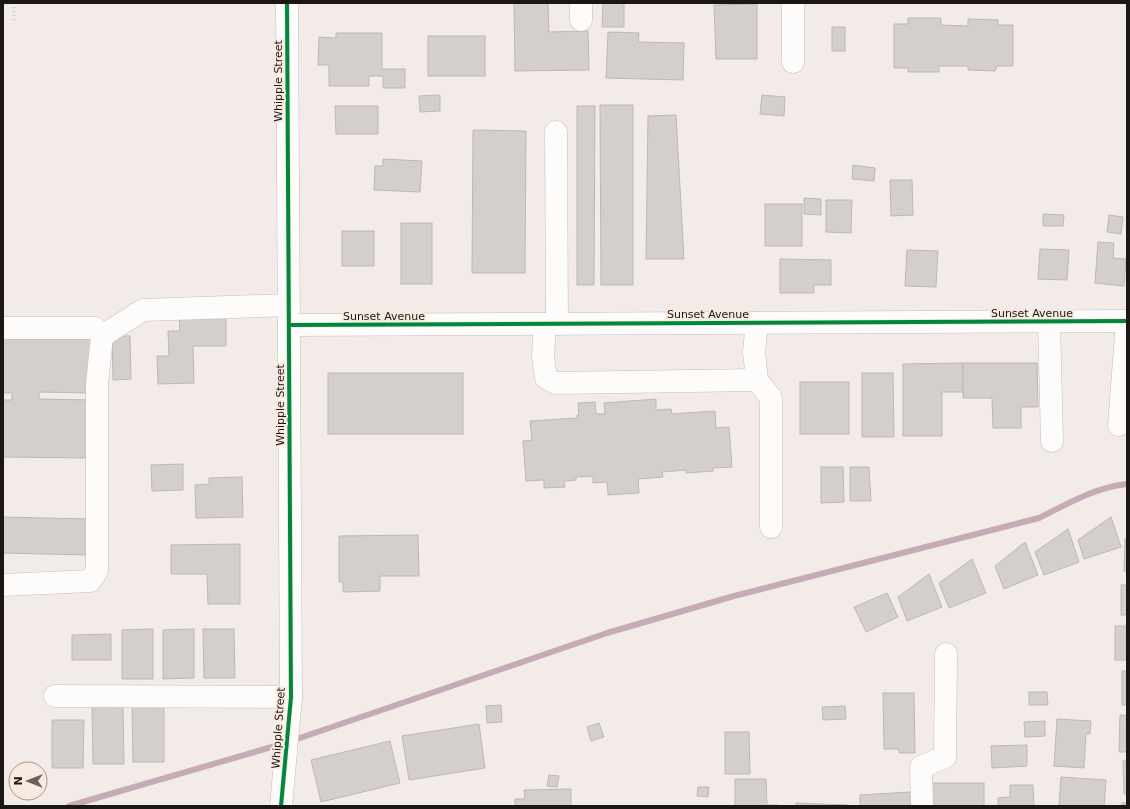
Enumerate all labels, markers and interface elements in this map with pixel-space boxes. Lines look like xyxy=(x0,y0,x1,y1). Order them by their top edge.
street label: Whipple Street xyxy=(272,40,285,122)
street label: Sunset Avenue xyxy=(991,307,1073,320)
street label: Sunset Avenue xyxy=(667,308,749,321)
street label: Sunset Avenue xyxy=(343,310,425,323)
street label: Whipple Street xyxy=(274,364,287,446)
street label: Whipple Street xyxy=(269,686,288,769)
north arrow xyxy=(8,761,48,801)
text: N xyxy=(12,776,25,786)

